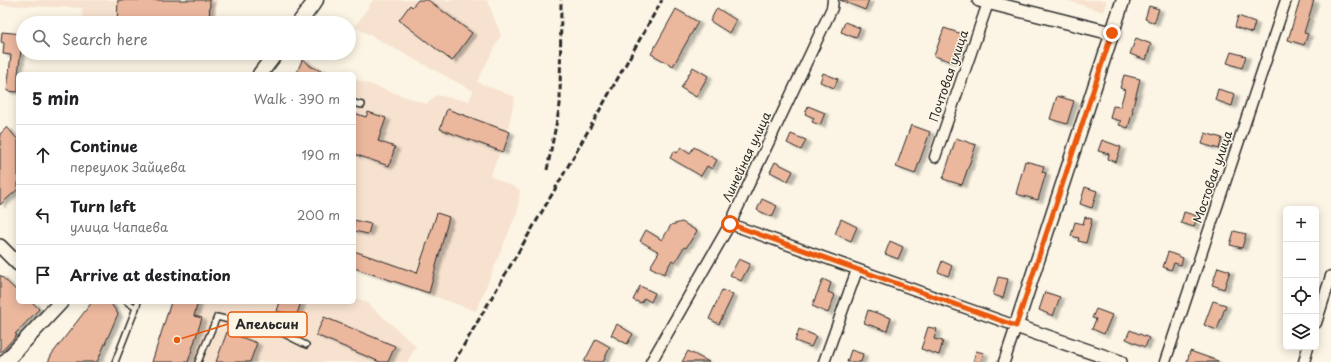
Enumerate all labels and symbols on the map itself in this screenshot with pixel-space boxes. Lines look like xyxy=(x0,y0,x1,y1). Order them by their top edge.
route end xyxy=(1103,24,1121,42)
street label: Почтовая улица xyxy=(924,27,972,124)
street label: Линейная улица xyxy=(717,108,775,205)
street label: Мостовая улица xyxy=(1188,128,1236,225)
route start xyxy=(721,215,739,233)
callout: Апельсин xyxy=(228,312,307,337)
text: Апельсин xyxy=(235,314,299,333)

